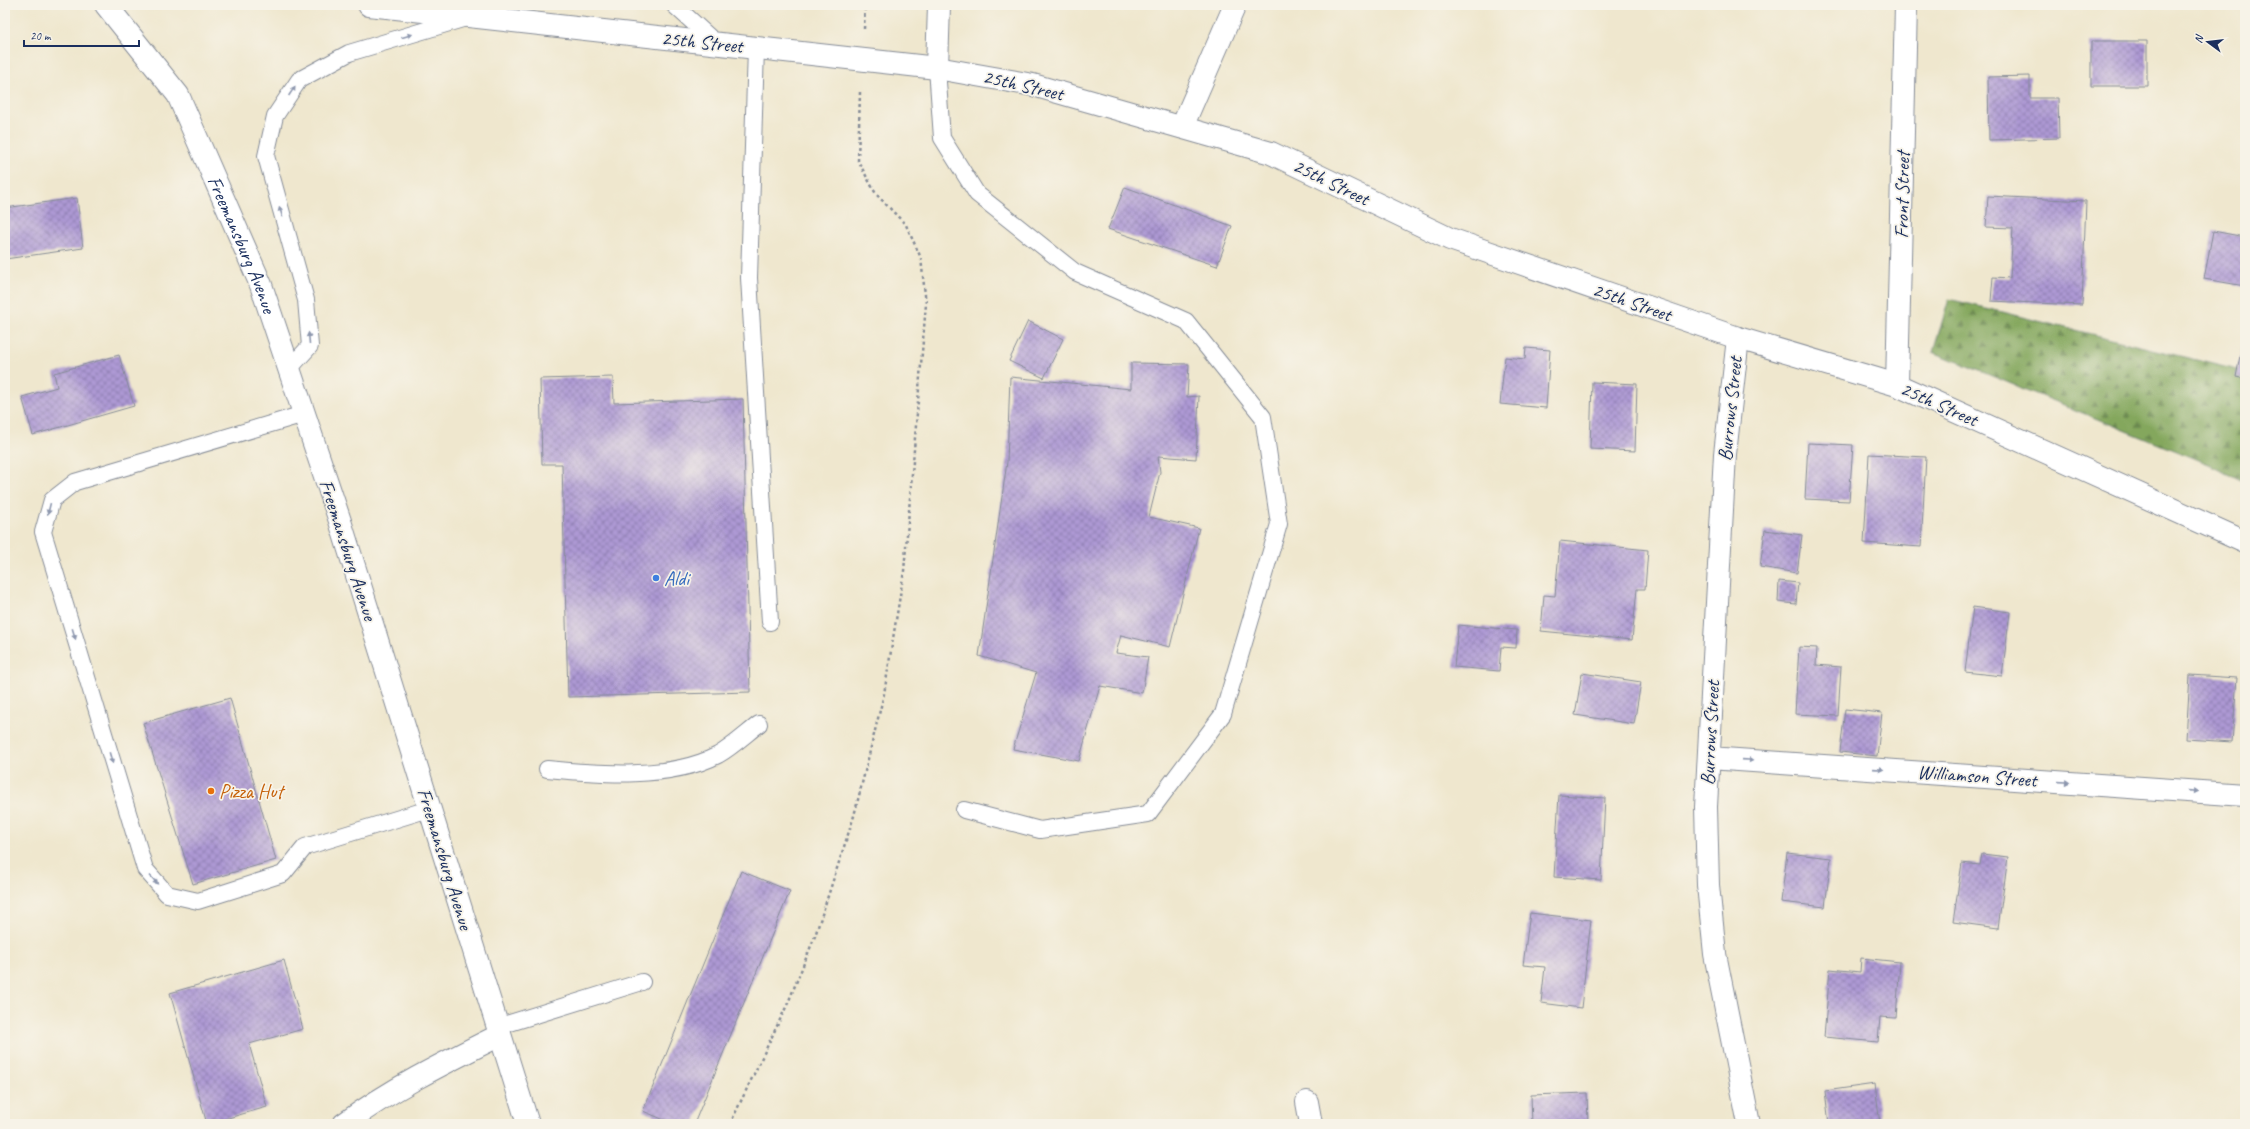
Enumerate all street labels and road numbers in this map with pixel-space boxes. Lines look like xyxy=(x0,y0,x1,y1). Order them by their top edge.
street label: 25th Street xyxy=(660,25,746,59)
street label: 25th Street xyxy=(980,64,1068,107)
street label: Front Street xyxy=(1889,148,1915,239)
street label: 25th Street xyxy=(1289,153,1375,212)
street label: Freemansburg Avenue xyxy=(202,172,282,318)
street label: 25th Street xyxy=(1589,277,1677,328)
street label: Burrows Street xyxy=(1712,353,1748,462)
street label: 25th Street xyxy=(1897,376,1984,433)
street label: Freemansburg Avenue xyxy=(313,476,383,625)
street label: Burrows Street xyxy=(1695,678,1725,786)
street label: Williamson Street xyxy=(1917,759,2040,793)
street label: Freemansburg Avenue xyxy=(412,785,479,934)

